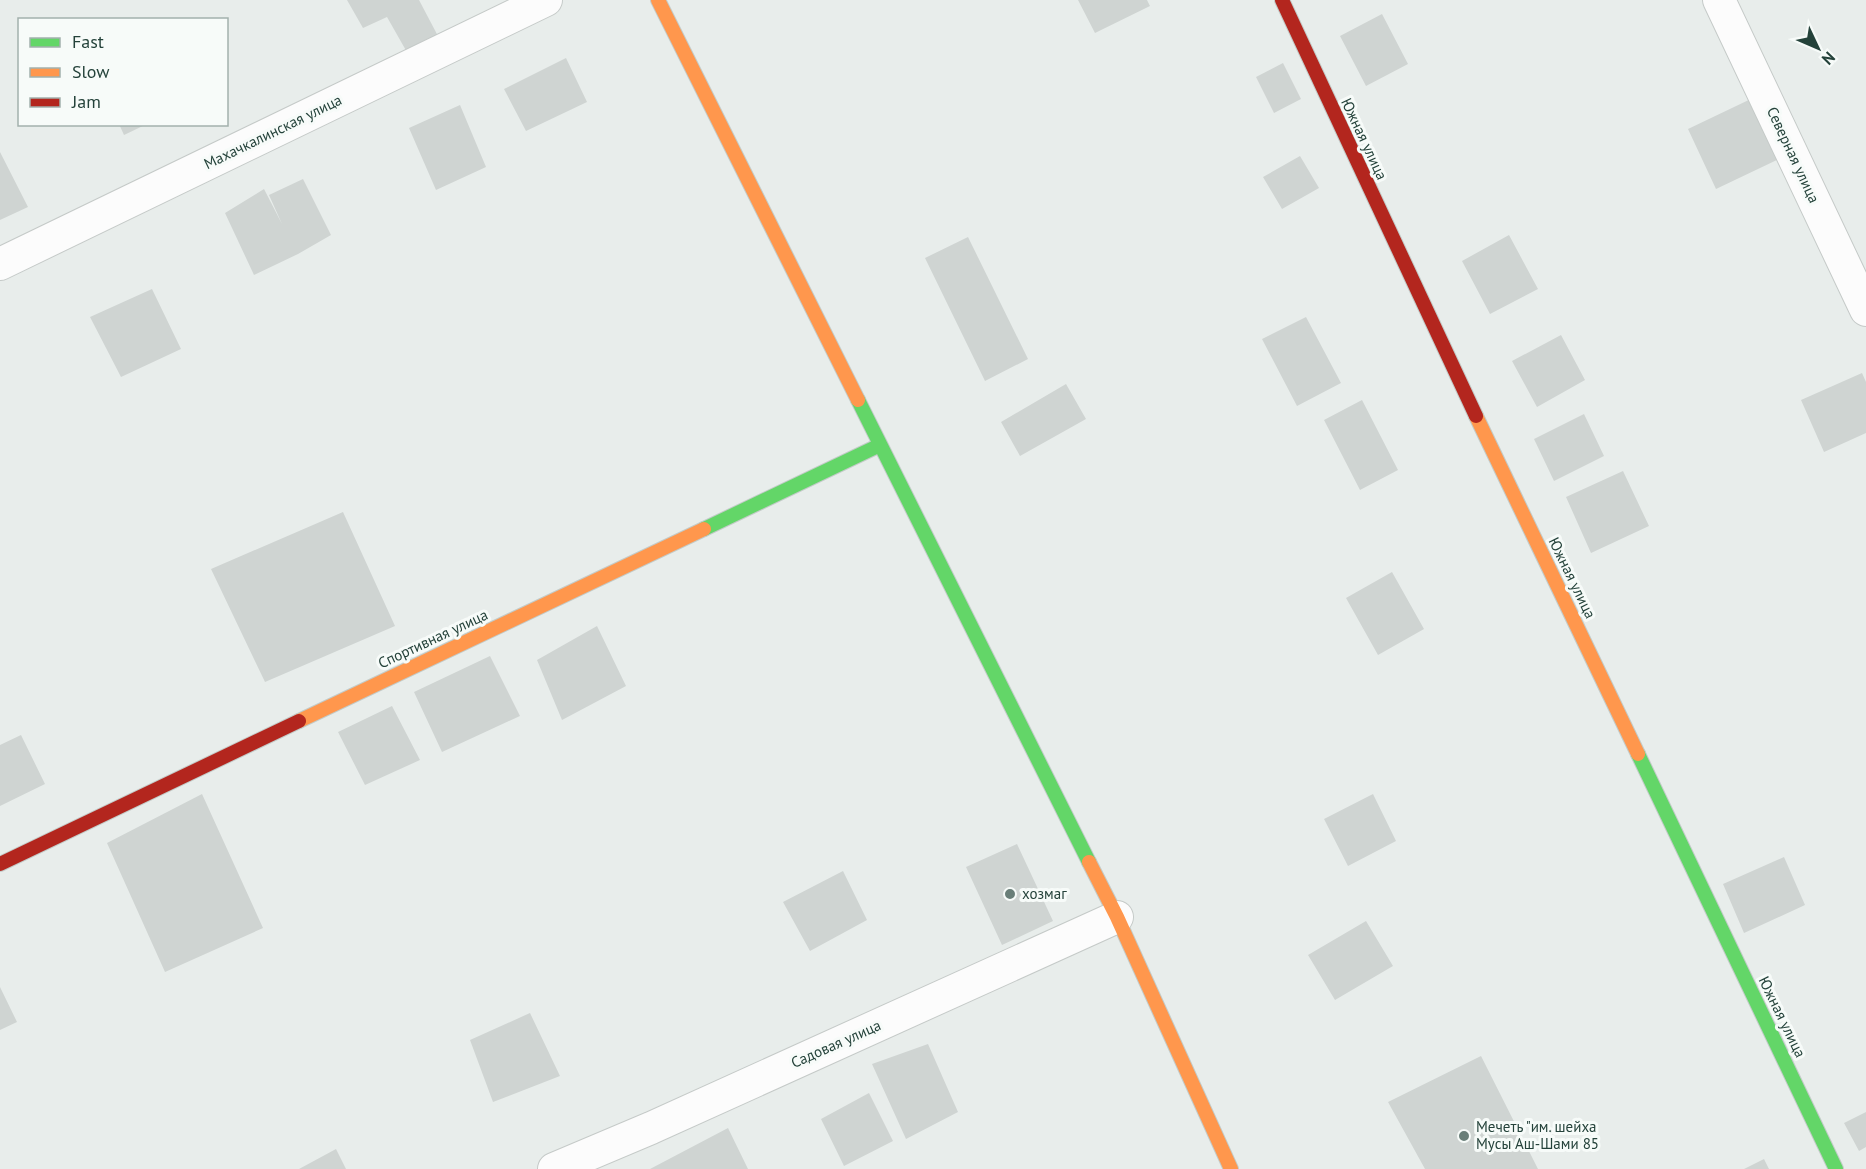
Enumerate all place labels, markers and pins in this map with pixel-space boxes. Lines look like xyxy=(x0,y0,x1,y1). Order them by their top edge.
place label: хозмаг xyxy=(1022,884,1067,903)
marker: хозмаг xyxy=(1003,887,1017,901)
place label: Мечеть "им. шейха Мусы Аш-Шами 85 xyxy=(1476,1117,1599,1153)
marker: Мечеть "им. шейха Мусы Аш-Шами 85 xyxy=(1457,1129,1471,1143)

